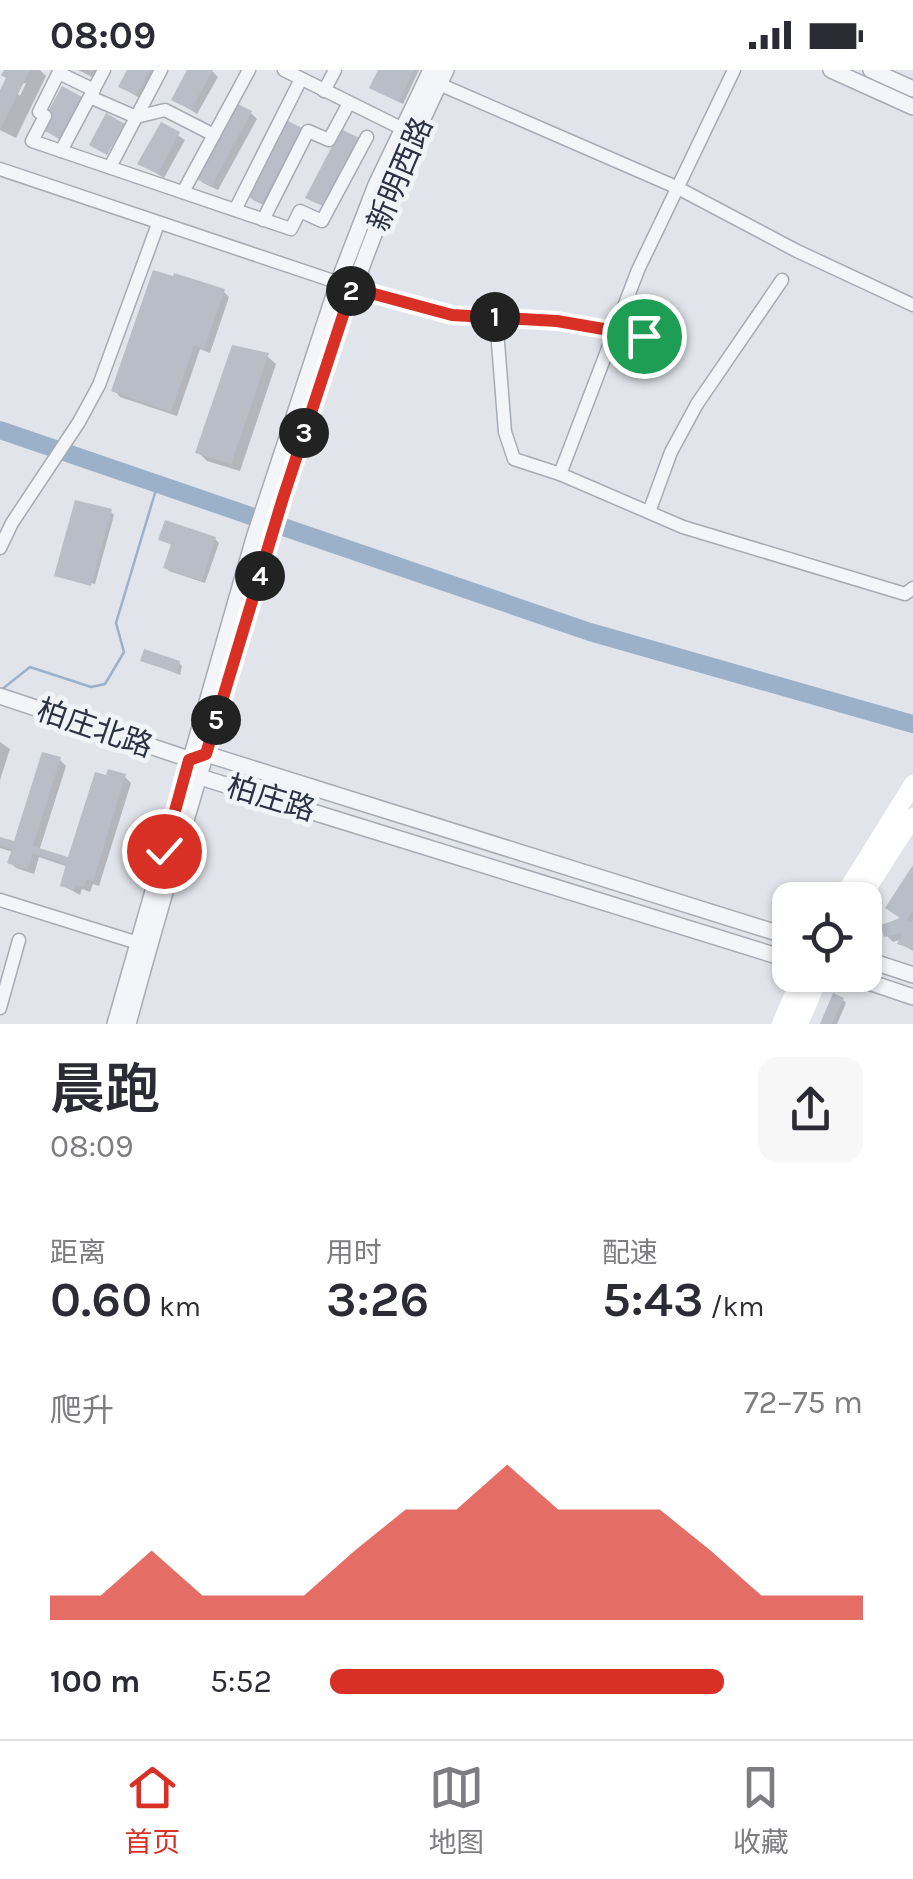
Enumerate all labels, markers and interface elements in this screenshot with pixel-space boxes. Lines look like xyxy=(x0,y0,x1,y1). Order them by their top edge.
text: 08:09 xyxy=(50,13,156,58)
street label: 新明西路 xyxy=(360,112,440,236)
pin: 2 xyxy=(326,266,376,316)
text: 2 xyxy=(343,274,359,307)
pin: 1 xyxy=(470,292,520,342)
pin xyxy=(602,294,687,379)
text: 1 xyxy=(490,300,500,333)
icon: arrive xyxy=(617,309,672,364)
pin: 3 xyxy=(279,408,329,458)
text: 3 xyxy=(295,416,313,449)
pin: 4 xyxy=(235,551,285,601)
text: 4 xyxy=(252,559,268,592)
street label: 柏庄北路 xyxy=(32,691,158,765)
pin: 5 xyxy=(191,695,241,745)
text: 5 xyxy=(208,703,224,736)
street label: 柏庄路 xyxy=(223,768,319,828)
pin xyxy=(122,809,207,894)
icon: check xyxy=(137,824,192,879)
map controls xyxy=(772,882,882,992)
button: locate xyxy=(772,882,882,992)
button: share xyxy=(758,1057,863,1162)
text: 晨跑 xyxy=(50,1058,160,1122)
text: 08:09 xyxy=(50,1128,134,1165)
text: 距离 xyxy=(50,1236,106,1269)
text: 用时 xyxy=(326,1236,382,1269)
text: 配速 xyxy=(602,1236,658,1269)
text: 0.60 xyxy=(50,1270,152,1329)
text: 3:26 xyxy=(326,1270,429,1329)
text: 5:43 xyxy=(602,1270,704,1329)
text: km xyxy=(152,1290,201,1323)
text: /km xyxy=(704,1290,764,1323)
text: 72–75 m xyxy=(744,1384,863,1421)
text: 爬升 xyxy=(50,1392,114,1429)
text: 100 m xyxy=(50,1663,140,1700)
text: 5:52 xyxy=(210,1663,272,1700)
tab: 首页 xyxy=(124,1760,180,1860)
tab: 地图 xyxy=(428,1760,485,1860)
tab: 收藏 xyxy=(733,1760,789,1860)

